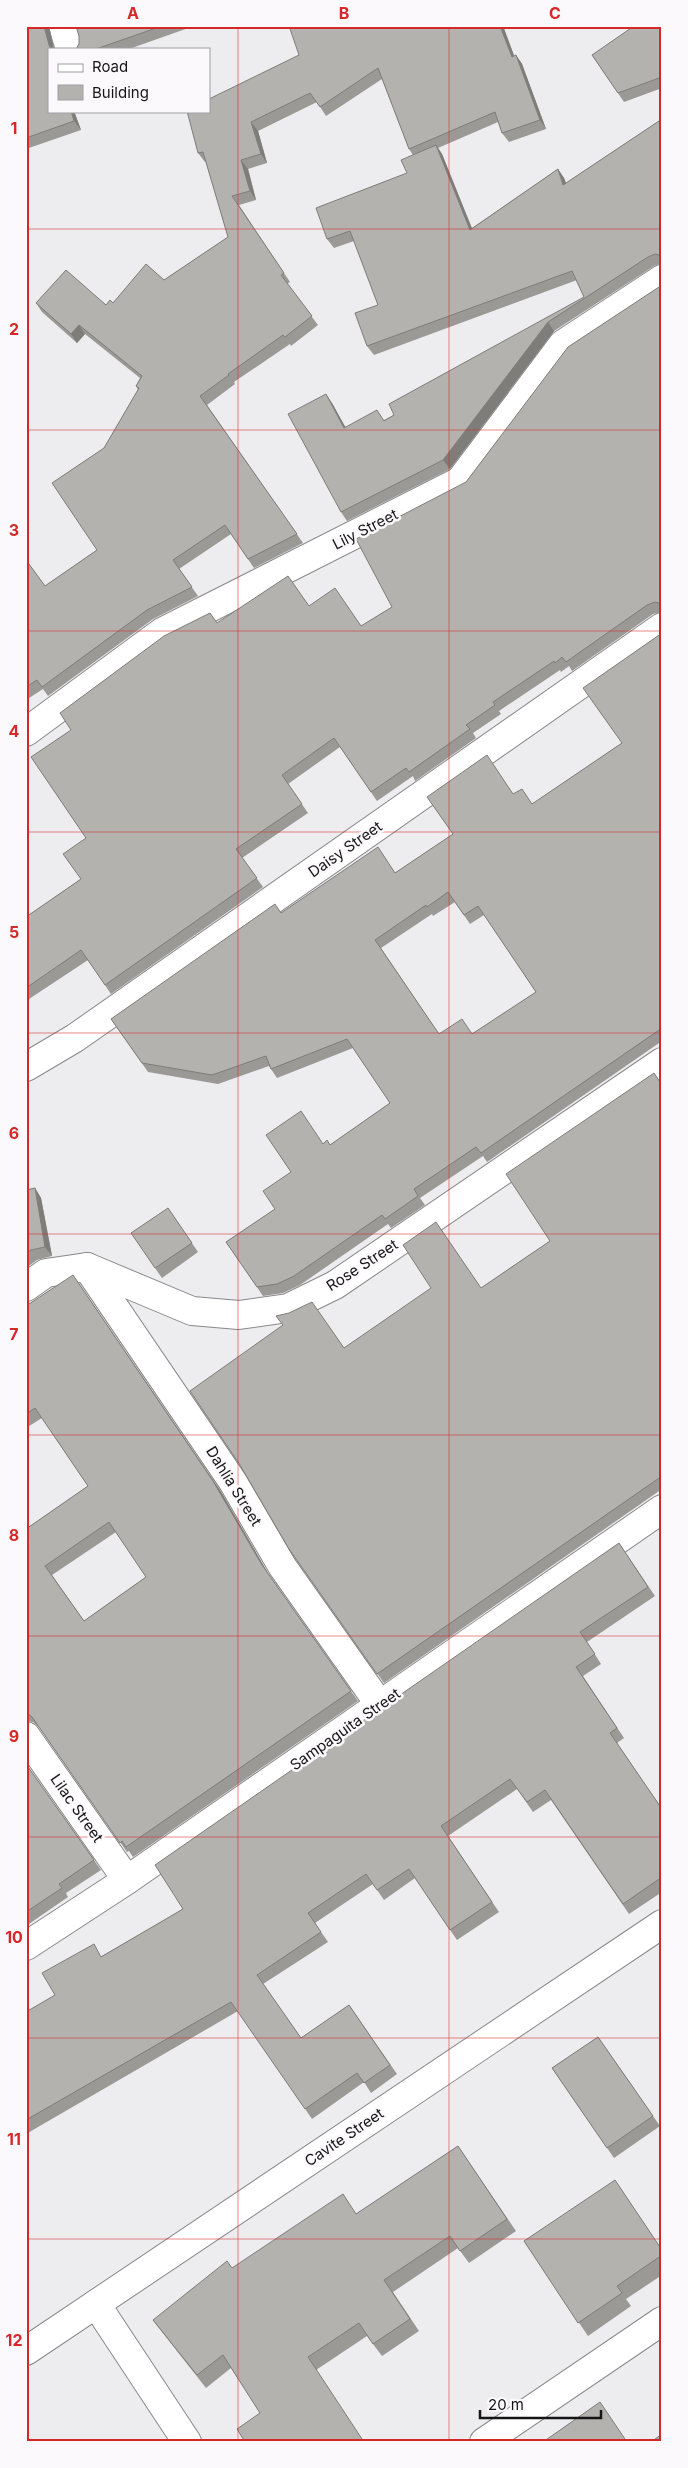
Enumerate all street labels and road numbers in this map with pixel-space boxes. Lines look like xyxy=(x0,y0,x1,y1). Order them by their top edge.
street label: Lily Street xyxy=(329,504,401,554)
street label: Daisy Street xyxy=(304,817,386,881)
street label: Rose Street xyxy=(323,1235,401,1295)
street label: Dahlia Street xyxy=(202,1443,266,1529)
street label: Sampaguita Street xyxy=(286,1684,404,1774)
street label: Lilac Street xyxy=(46,1770,108,1846)
street label: Cavite Street xyxy=(301,2104,387,2170)

